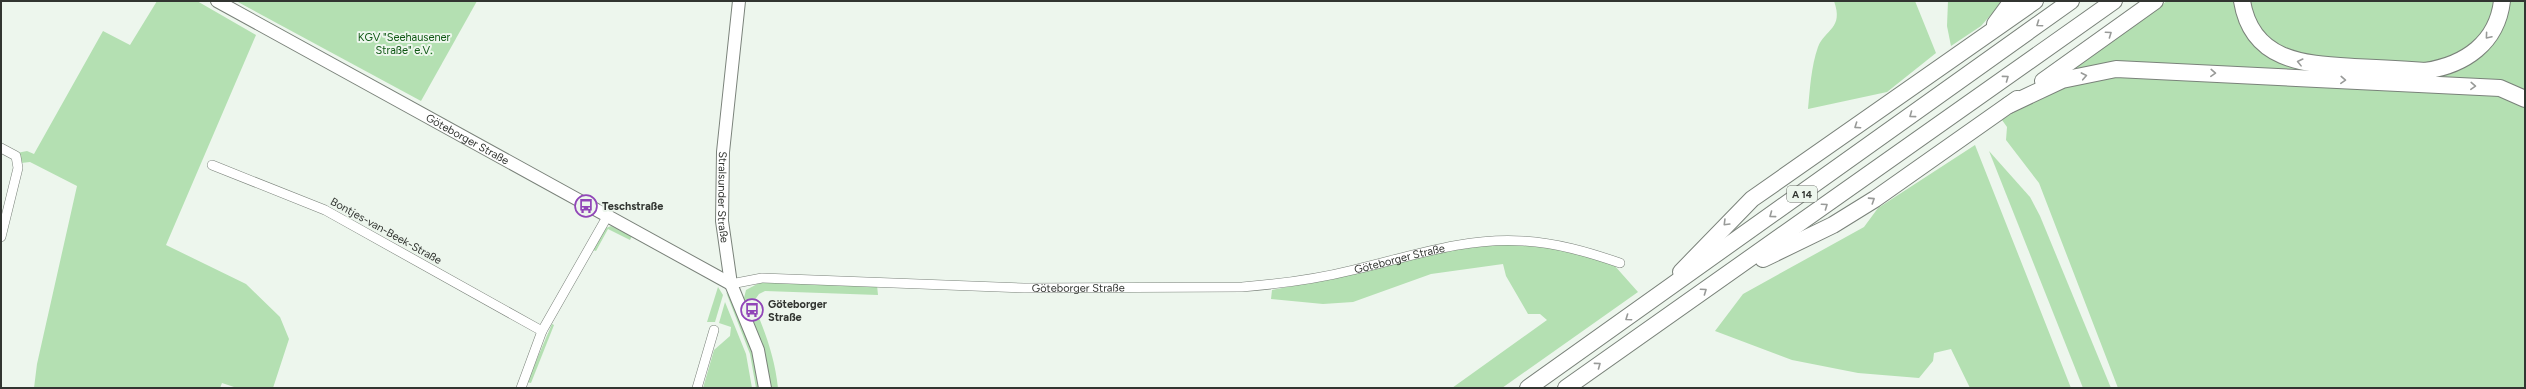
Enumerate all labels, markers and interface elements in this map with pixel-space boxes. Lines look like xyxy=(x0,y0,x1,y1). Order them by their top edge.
one-way arrow xyxy=(2037,19,2044,26)
park label: KGV "Seehausener Straße" e.V. xyxy=(358,31,451,57)
one-way arrow xyxy=(2105,31,2112,39)
one-way arrow xyxy=(2486,32,2493,39)
one-way arrow xyxy=(2297,59,2303,67)
one-way arrow xyxy=(2210,68,2216,77)
one-way arrow xyxy=(2080,72,2087,80)
one-way arrow xyxy=(2002,75,2009,83)
one-way arrow xyxy=(2340,75,2346,84)
one-way arrow xyxy=(2470,82,2476,91)
one-way arrow xyxy=(1909,110,1916,117)
street label: Göteborger Straße xyxy=(424,111,511,167)
one-way arrow xyxy=(1855,121,1862,128)
street label: Stralsunder Straße xyxy=(715,151,732,244)
road number: A 14 xyxy=(1787,186,1817,202)
bus stop icon: Teschstraße xyxy=(573,193,599,219)
street label: Bontjes-van-Beek-Straße xyxy=(328,195,444,267)
one-way arrow xyxy=(1868,198,1875,205)
place label: Teschstraße xyxy=(602,200,663,213)
one-way arrow xyxy=(1821,203,1828,211)
one-way arrow xyxy=(1769,210,1776,217)
one-way arrow xyxy=(1723,218,1731,226)
street label: Göteborger Straße xyxy=(1353,241,1446,276)
street label: Göteborger Straße xyxy=(1032,281,1125,294)
one-way arrow xyxy=(1700,289,1707,296)
bus stop icon: Göteborger Straße xyxy=(739,297,765,323)
place label: Göteborger Straße xyxy=(768,298,828,324)
one-way arrow xyxy=(1625,313,1632,321)
one-way arrow xyxy=(1594,362,1601,370)

